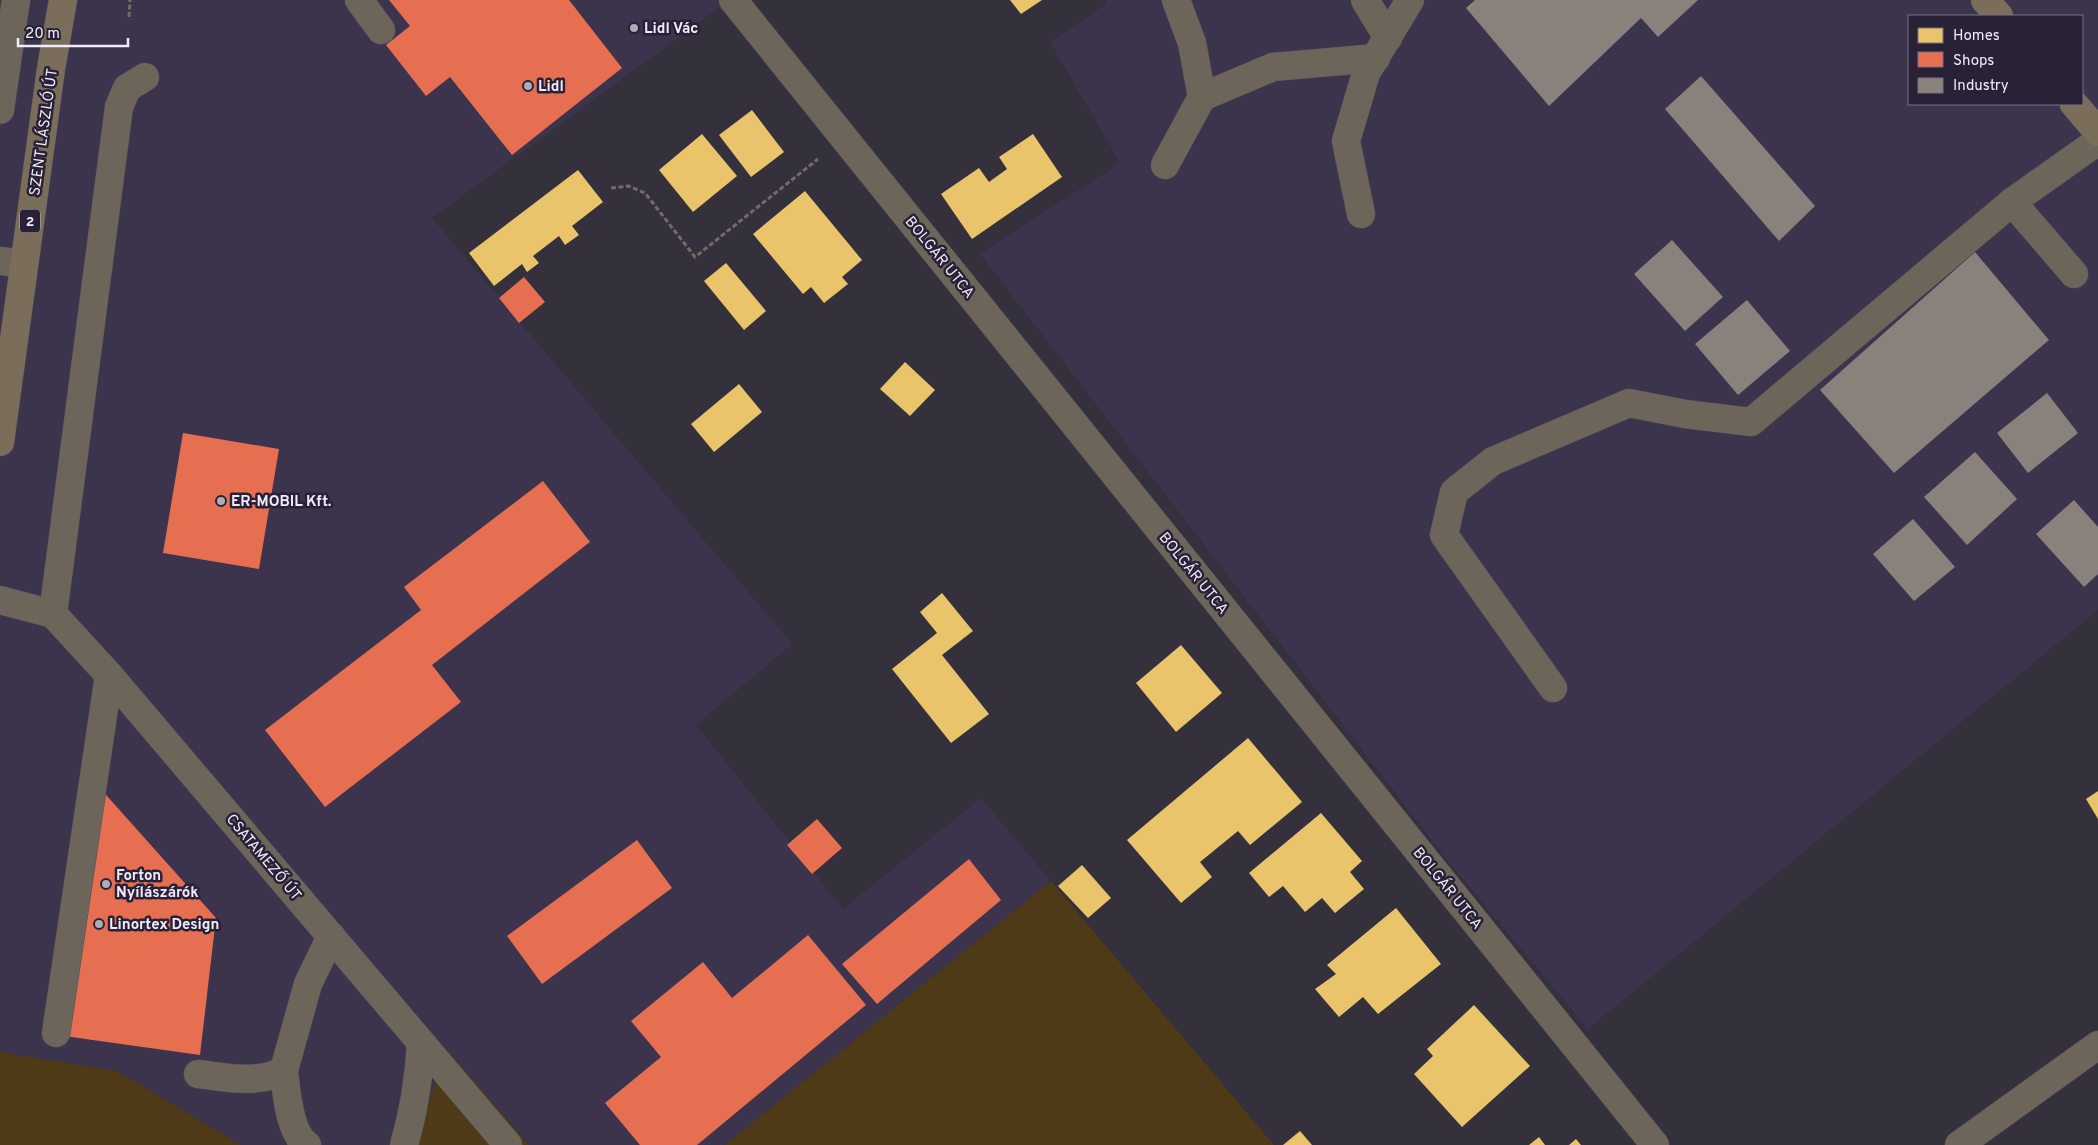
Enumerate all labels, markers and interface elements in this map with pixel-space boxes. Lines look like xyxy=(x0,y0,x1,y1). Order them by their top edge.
scale bar xyxy=(18,15,128,47)
legend xyxy=(1908,15,2083,105)
place label: Lidl Vác xyxy=(644,20,698,39)
marker: Lidl Vác xyxy=(628,22,640,34)
text: 20 m xyxy=(25,25,60,44)
text: Homes xyxy=(1953,27,2000,46)
text: Shops xyxy=(1953,52,1994,71)
street label: SZENT LÁSZLÓ ÚT xyxy=(24,67,63,197)
text: Industry xyxy=(1953,77,2009,96)
place label: Lidl xyxy=(538,78,564,97)
marker: Lidl xyxy=(522,80,534,92)
road number: 2 xyxy=(20,210,40,232)
street label: BOLGÁR UTCA xyxy=(900,212,979,303)
place label: ER-MOBIL Kft. xyxy=(231,493,332,512)
marker: ER-MOBIL Kft. xyxy=(215,495,227,507)
street label: BOLGÁR UTCA xyxy=(1154,528,1233,619)
street label: CSATAMEZŐ ÚT xyxy=(221,809,306,905)
street label: BOLGÁR UTCA xyxy=(1408,843,1487,934)
place label: Forton Nyílászárók xyxy=(116,867,199,903)
marker: Forton Nyílászárók xyxy=(100,878,112,890)
place label: Linortex Design xyxy=(109,916,219,935)
marker: Linortex Design xyxy=(93,918,105,930)

